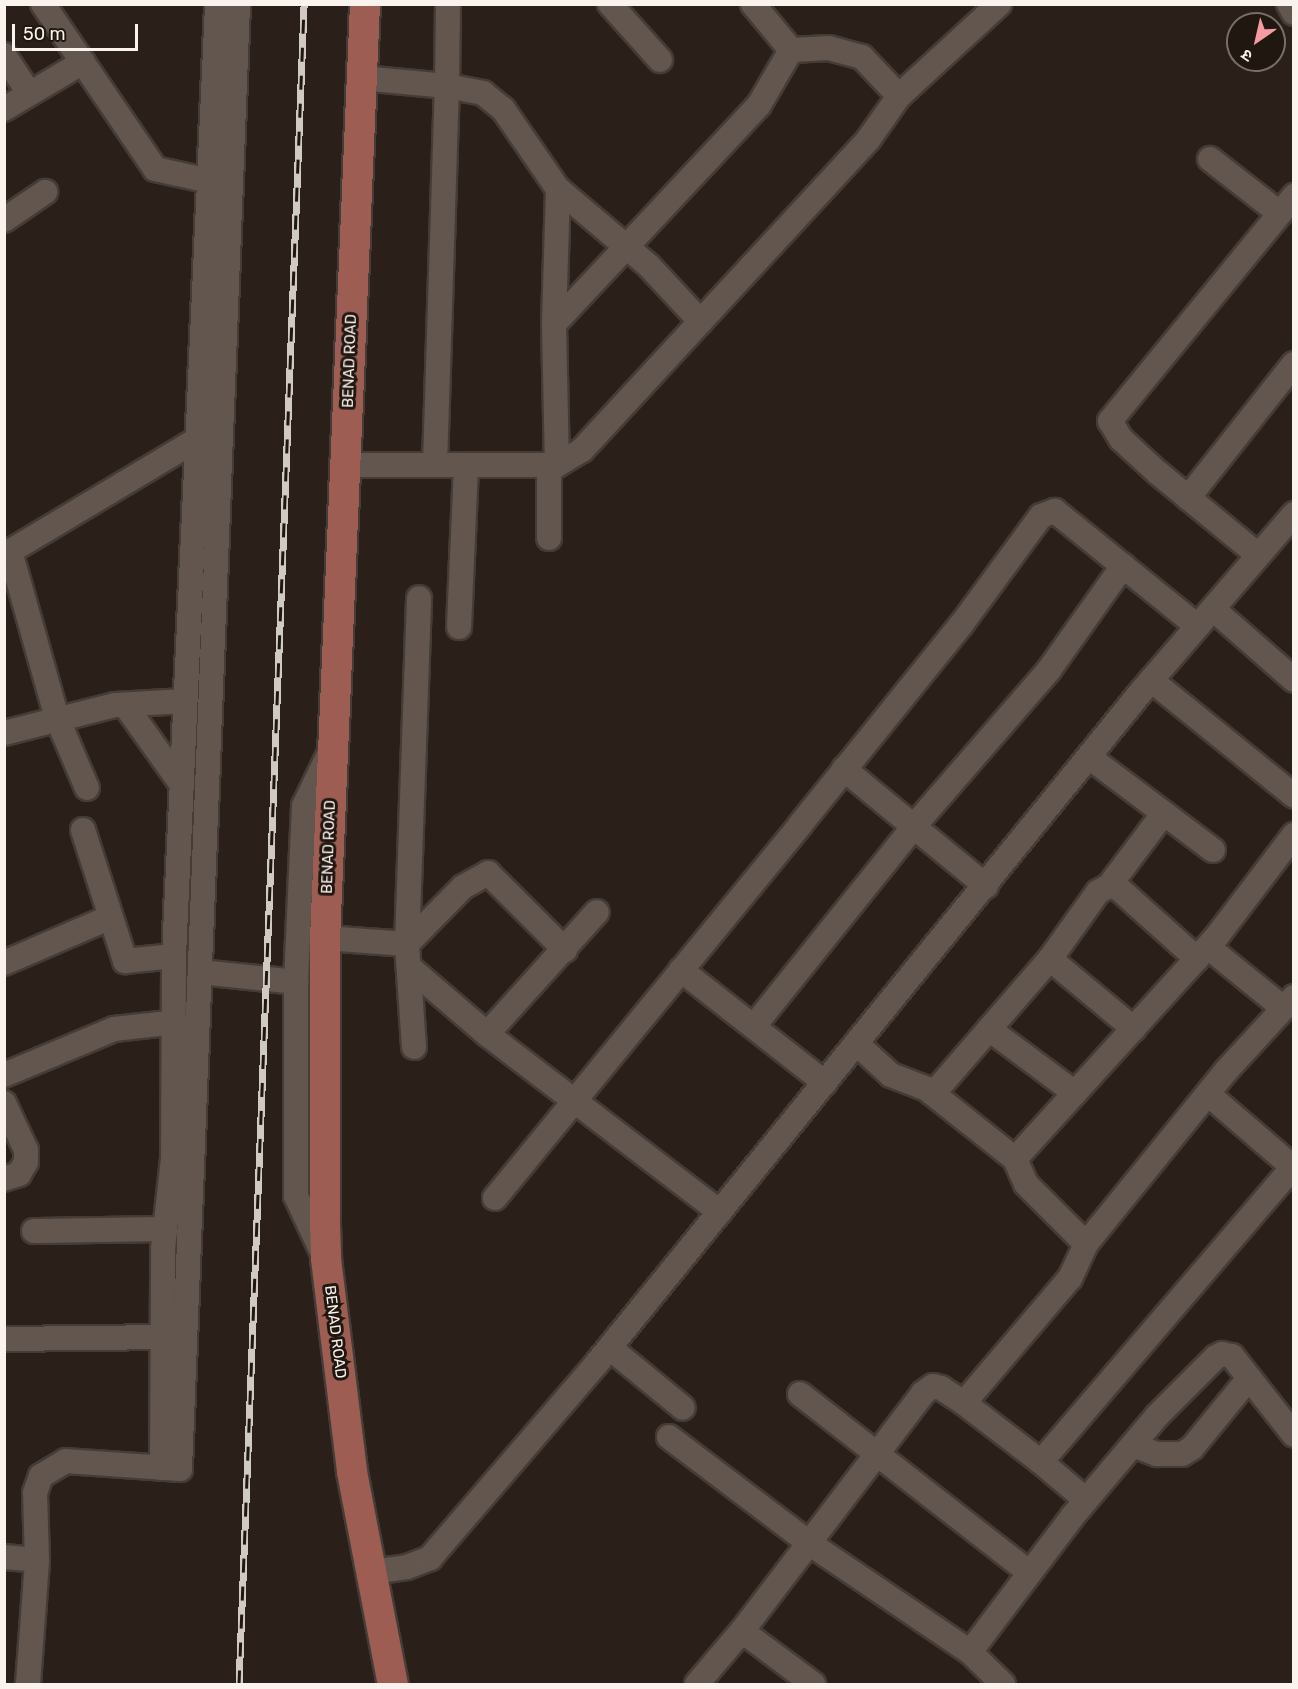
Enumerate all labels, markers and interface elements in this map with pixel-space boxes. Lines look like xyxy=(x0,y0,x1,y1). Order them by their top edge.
scale bar xyxy=(15,12,141,50)
north arrow xyxy=(1226,12,1286,72)
text: 50 m xyxy=(23,23,66,45)
text: उ xyxy=(1238,45,1256,66)
street label: BENAD ROAD xyxy=(339,314,361,408)
street label: BENAD ROAD xyxy=(318,800,340,894)
street label: BENAD ROAD xyxy=(320,1284,350,1380)

